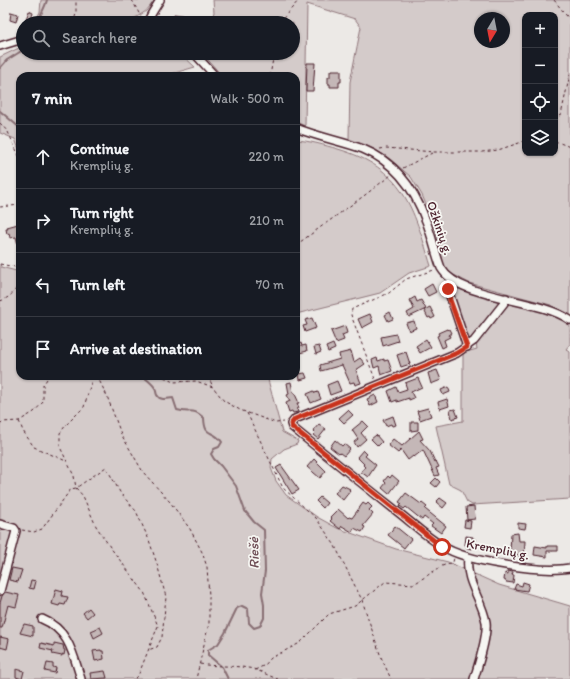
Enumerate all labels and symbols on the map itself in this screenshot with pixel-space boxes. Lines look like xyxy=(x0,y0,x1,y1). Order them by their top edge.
north arrow xyxy=(474,12,510,48)
street label: Ožkinių g. xyxy=(424,199,456,257)
route end xyxy=(439,280,457,298)
water label: Riešė xyxy=(245,536,263,569)
street label: Kremplių g. xyxy=(465,536,531,562)
route start xyxy=(433,538,451,556)

